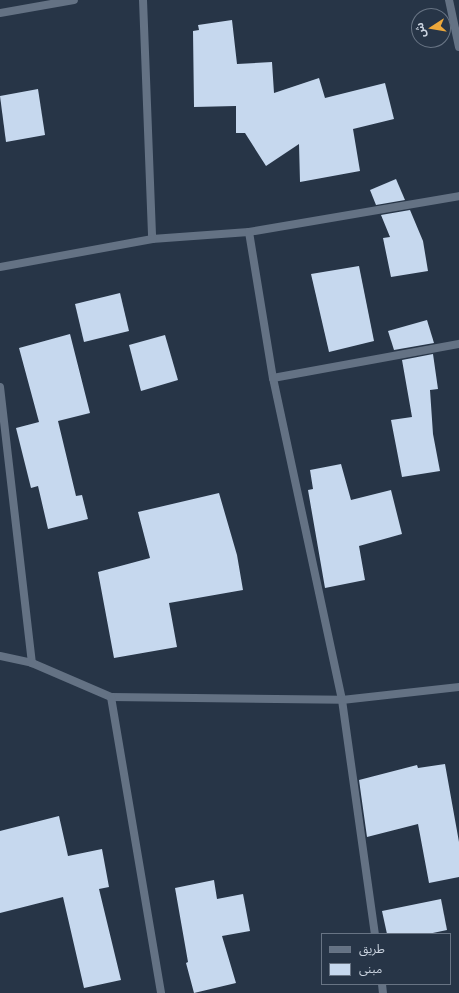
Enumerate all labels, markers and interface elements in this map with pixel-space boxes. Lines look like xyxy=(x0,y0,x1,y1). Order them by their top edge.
north arrow xyxy=(411,8,451,48)
text: ش xyxy=(412,21,429,39)
legend xyxy=(321,933,451,985)
text: طريق xyxy=(359,941,385,956)
text: مبنى xyxy=(359,961,382,976)

